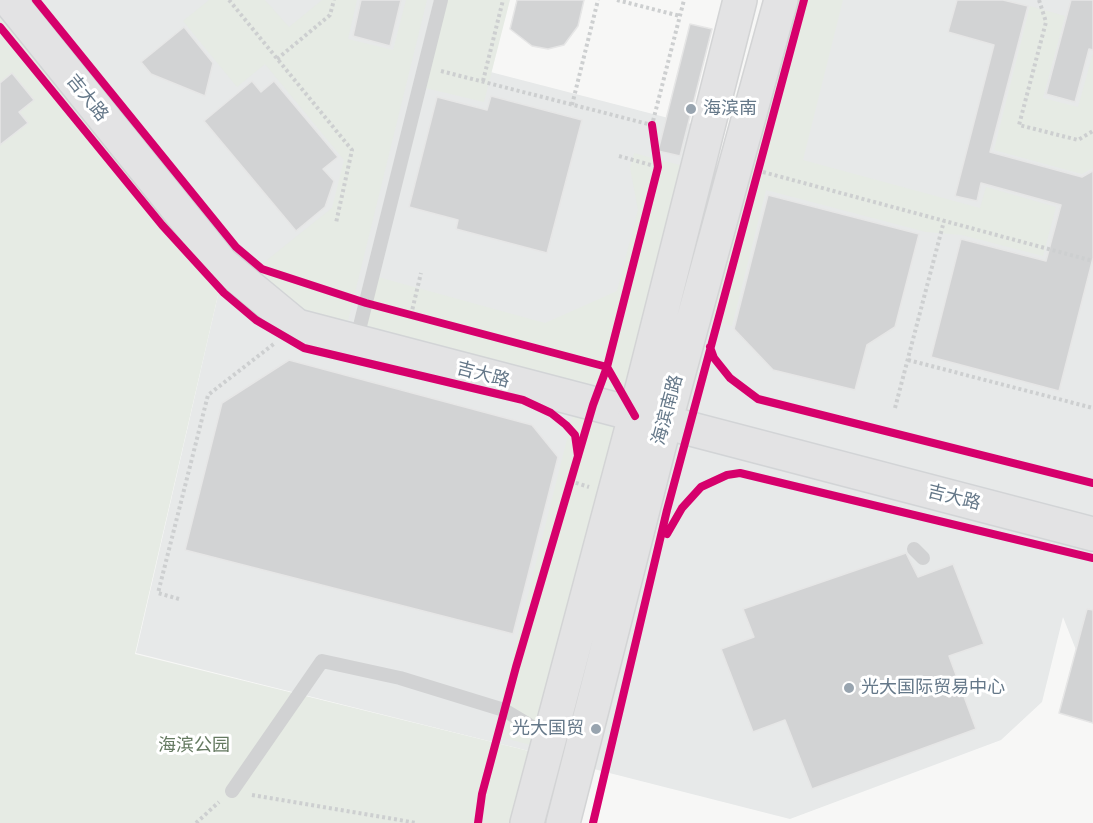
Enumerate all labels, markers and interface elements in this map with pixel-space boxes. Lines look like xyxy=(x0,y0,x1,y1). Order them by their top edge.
street label: 吉大路 xyxy=(62,70,112,126)
place label: 海滨南 xyxy=(703,98,757,120)
marker: 海滨南 xyxy=(684,102,698,116)
street label: 吉大路 xyxy=(454,358,512,392)
street label: 海滨南路 xyxy=(648,372,688,448)
street label: 吉大路 xyxy=(925,481,983,515)
place label: 光大国际贸易中心 xyxy=(861,677,1005,699)
marker: 光大国际贸易中心 xyxy=(842,681,856,695)
place label: 光大国贸 xyxy=(512,718,584,740)
marker: 光大国贸 xyxy=(589,722,603,736)
park label: 海滨公园 xyxy=(158,735,230,757)

